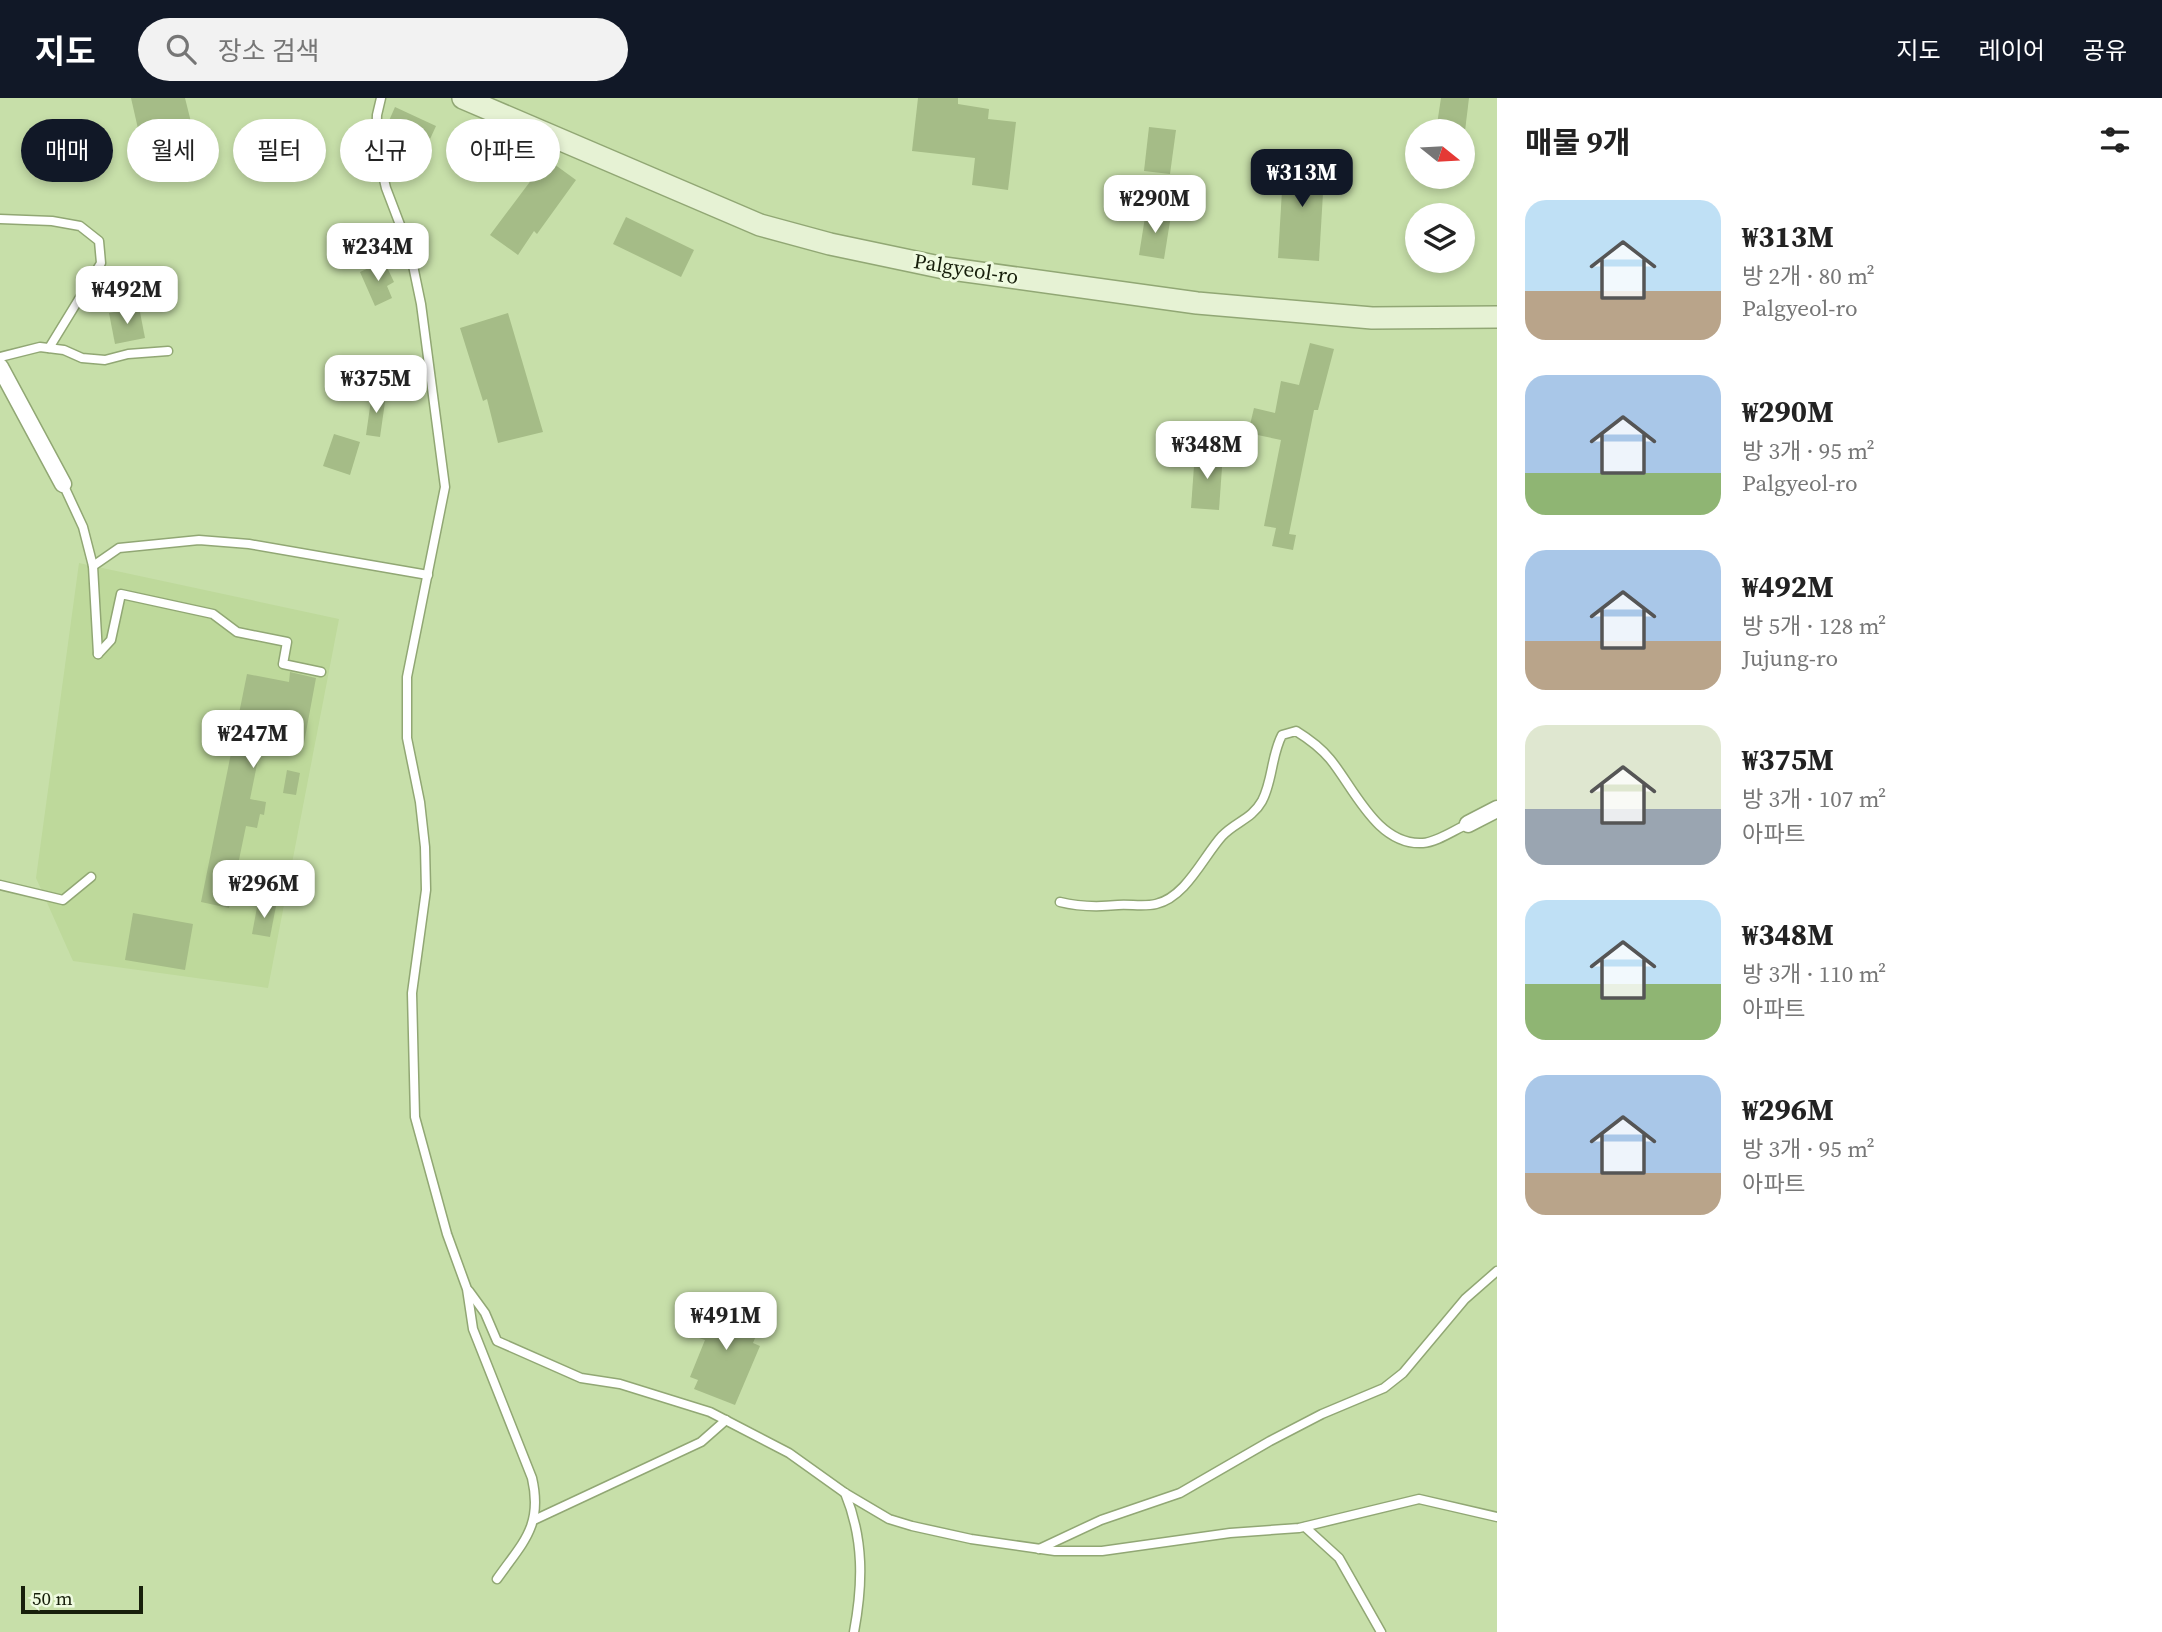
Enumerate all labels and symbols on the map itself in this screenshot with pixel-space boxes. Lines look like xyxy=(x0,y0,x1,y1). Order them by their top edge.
north arrow xyxy=(1405,119,1475,189)
pin: ₩313M xyxy=(1253,150,1351,209)
pin: ₩290M xyxy=(1106,176,1204,235)
pin: ₩234M xyxy=(329,223,427,283)
street label: Palgyeol-ro xyxy=(912,246,1020,291)
pin: ₩492M xyxy=(78,266,176,326)
pin: ₩375M xyxy=(327,356,425,415)
pin: ₩348M xyxy=(1158,422,1256,481)
pin: ₩247M xyxy=(204,710,302,770)
pin: ₩296M xyxy=(215,860,313,920)
pin: ₩491M xyxy=(677,1292,775,1352)
scale bar xyxy=(21,1583,144,1615)

